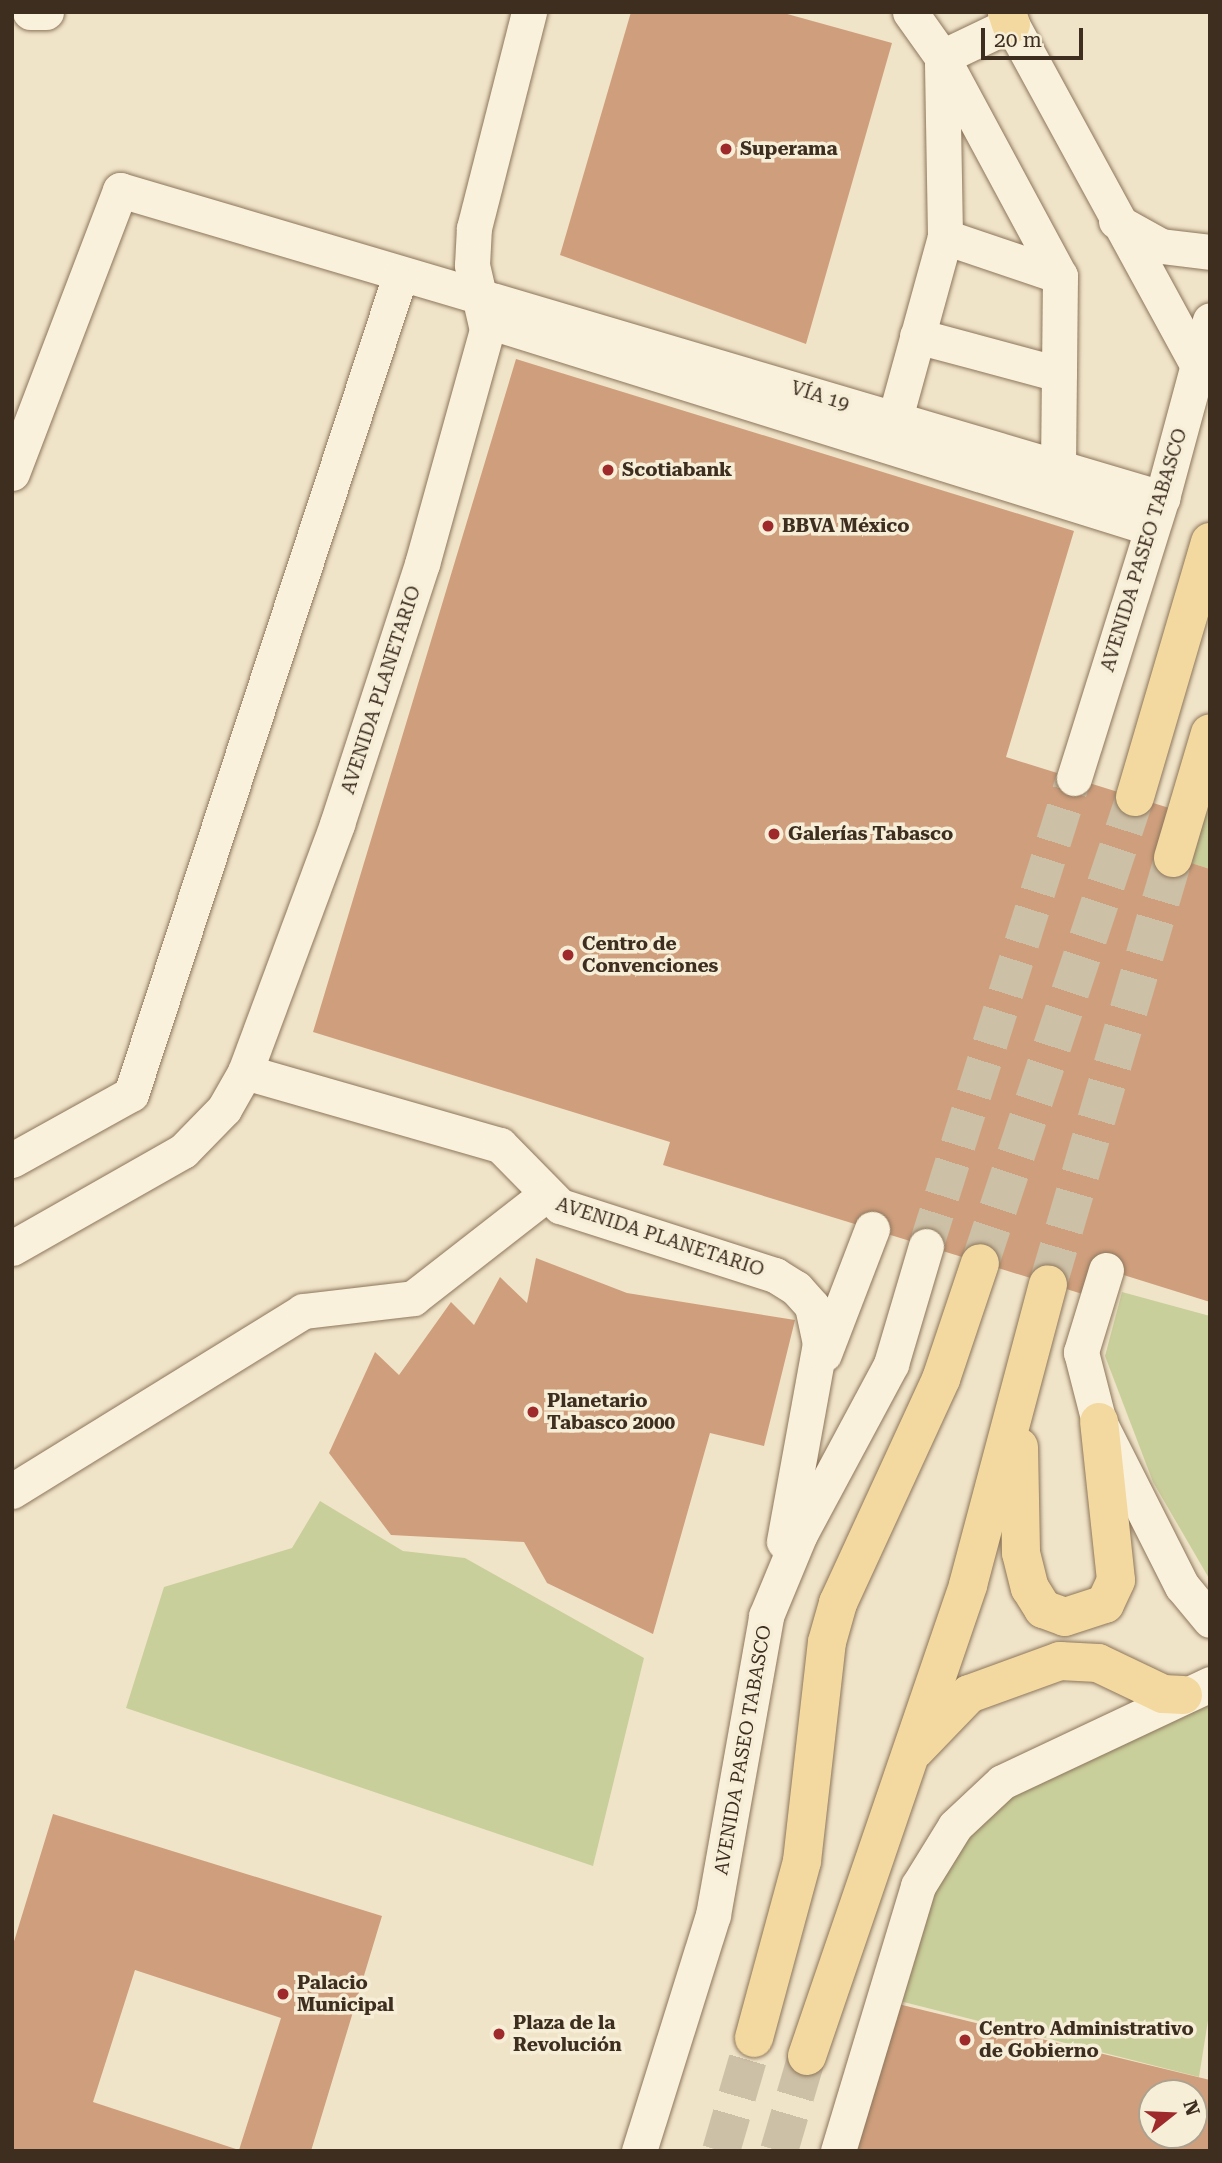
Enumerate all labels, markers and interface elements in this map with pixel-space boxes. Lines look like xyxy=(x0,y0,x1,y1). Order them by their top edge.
scale bar xyxy=(984,14,1086,58)
text: 20 m xyxy=(994,28,1042,52)
place label: Superama xyxy=(740,138,838,160)
marker: Superama xyxy=(718,141,734,157)
street label: VÍA 19 xyxy=(788,376,852,416)
street label: AVENIDA PASEO TABASCO xyxy=(1096,426,1192,674)
place label: Scotiabank xyxy=(622,459,732,481)
marker: Scotiabank xyxy=(600,462,616,478)
place label: BBVA México xyxy=(782,515,909,537)
marker: BBVA México xyxy=(760,518,776,534)
street label: AVENIDA PLANETARIO xyxy=(337,583,425,797)
place label: Galerías Tabasco xyxy=(788,823,953,845)
marker: Galerías Tabasco xyxy=(766,826,782,842)
place label: Centro de Convenciones xyxy=(582,933,718,977)
marker: Centro de Convenciones xyxy=(560,947,576,963)
street label: AVENIDA PLANETARIO xyxy=(553,1193,767,1281)
place label: Planetario Tabasco 2000 xyxy=(547,1390,675,1434)
marker: Planetario Tabasco 2000 xyxy=(525,1404,541,1420)
street label: AVENIDA PASEO TABASCO xyxy=(710,1623,776,1877)
place label: Palacio Municipal xyxy=(297,1972,394,2016)
marker: Palacio Municipal xyxy=(275,1986,291,2002)
place label: Plaza de la Revolución xyxy=(513,2012,622,2056)
place label: Centro Administrativo de Gobierno xyxy=(979,2018,1194,2062)
marker: Plaza de la Revolución xyxy=(491,2026,507,2042)
marker: Centro Administrativo de Gobierno xyxy=(957,2032,973,2048)
north arrow xyxy=(1138,2079,1208,2149)
text: N xyxy=(1178,2097,1205,2118)

